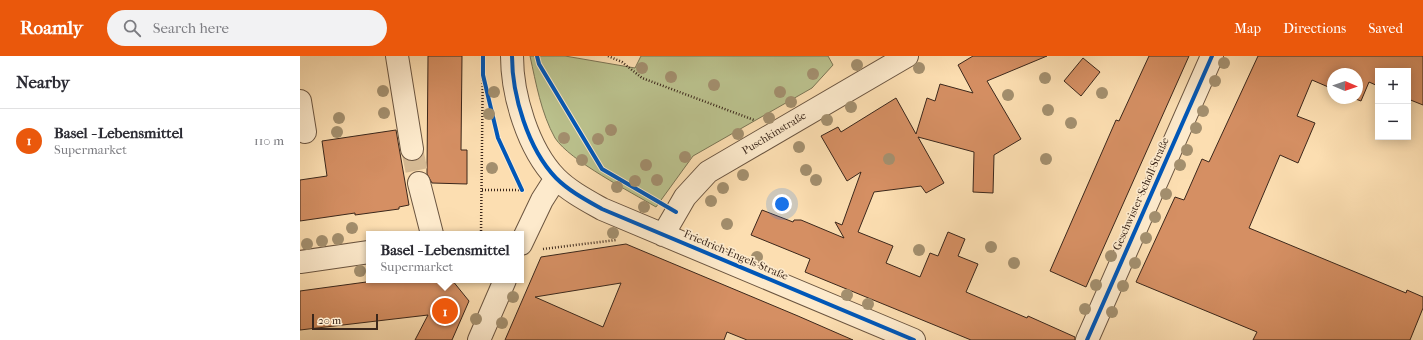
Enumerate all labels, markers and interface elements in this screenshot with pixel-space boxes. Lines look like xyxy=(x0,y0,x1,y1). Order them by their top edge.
search box xyxy=(107,10,387,46)
text: Roamly xyxy=(20,17,83,39)
icon: search xyxy=(121,17,143,39)
text: Search here xyxy=(153,19,229,37)
text: Map xyxy=(1234,20,1261,37)
text: Directions xyxy=(1283,20,1346,37)
text: Saved xyxy=(1368,20,1403,37)
north arrow xyxy=(1327,68,1363,104)
map controls xyxy=(1375,68,1411,140)
button: + xyxy=(1375,68,1411,104)
text: Nearby xyxy=(16,72,70,92)
button: − xyxy=(1375,104,1411,140)
street label: Puschkinstraße xyxy=(740,108,809,157)
text: Basel - Lebensmittel xyxy=(54,124,183,142)
text: 1 xyxy=(27,133,31,148)
text: 110 m xyxy=(254,133,284,148)
street label: Geschwister-Scholl-Straße xyxy=(1110,135,1172,253)
text: Supermarket xyxy=(54,142,127,157)
your location xyxy=(772,194,792,214)
street label: Friedrich-Engels-Straße xyxy=(682,227,791,283)
popup xyxy=(366,231,524,283)
text: Basel - Lebensmittel xyxy=(380,241,510,259)
text: Supermarket xyxy=(380,259,453,274)
pin: 1 xyxy=(432,296,458,326)
scale bar xyxy=(312,312,378,331)
text: 20 m xyxy=(318,314,341,327)

